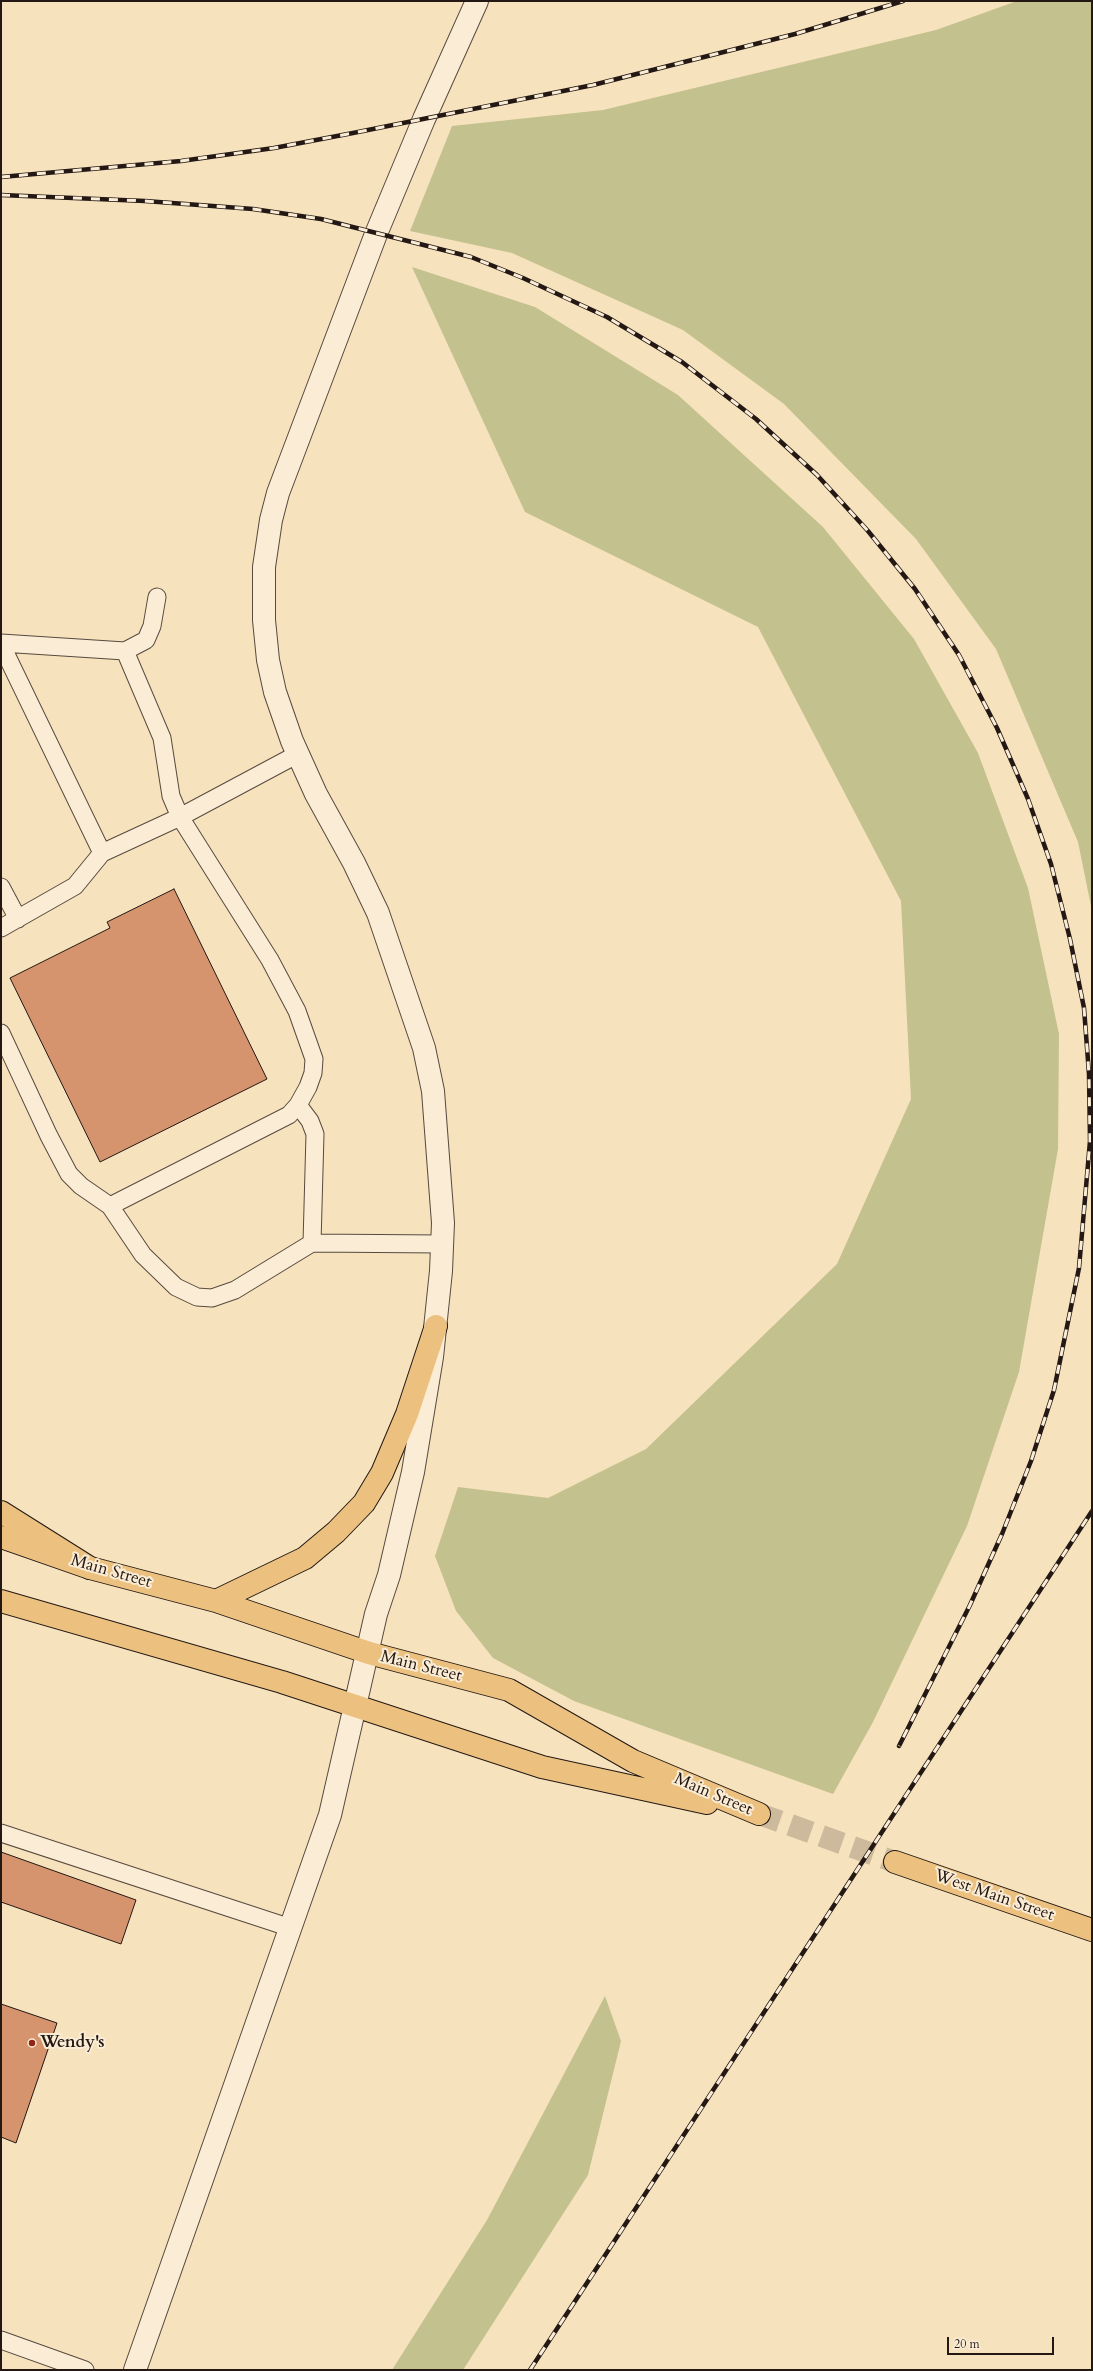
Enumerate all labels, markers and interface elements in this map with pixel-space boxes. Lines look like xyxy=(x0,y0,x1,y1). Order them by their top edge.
street label: Main Street xyxy=(68,1551,154,1593)
street label: Main Street xyxy=(378,1647,464,1687)
street label: Main Street xyxy=(671,1769,755,1821)
street label: West Main Street xyxy=(931,1866,1057,1926)
place label: Wendy's xyxy=(40,2033,104,2053)
marker: Wendy's xyxy=(27,2038,37,2048)
scale bar xyxy=(949,2329,1056,2355)
text: 20 m xyxy=(954,2336,980,2352)

